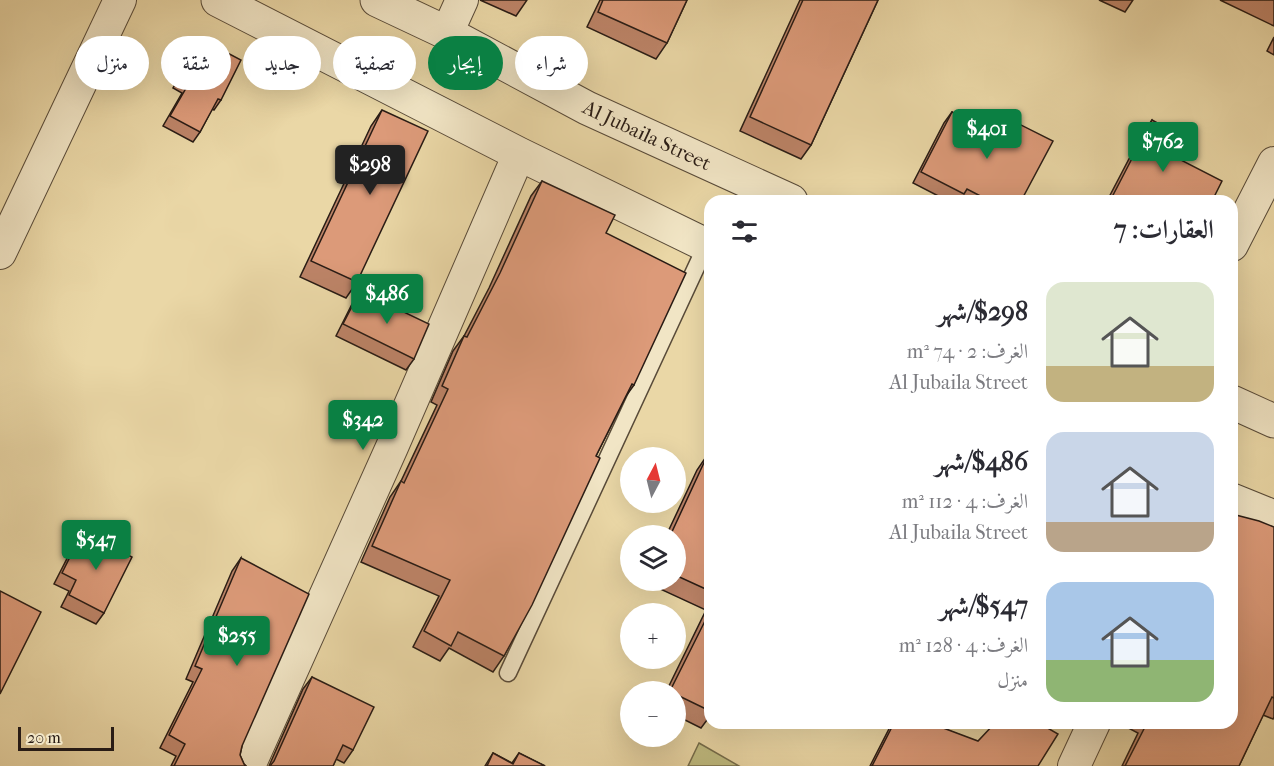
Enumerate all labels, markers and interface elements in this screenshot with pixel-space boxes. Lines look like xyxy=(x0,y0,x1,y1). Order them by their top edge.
chip: منزل xyxy=(75,36,149,90)
chip: شقة xyxy=(161,36,231,90)
chip: جديد xyxy=(243,36,321,90)
chip: تصفية xyxy=(333,36,416,90)
chip: إيجار xyxy=(428,36,503,90)
chip: شراء xyxy=(515,36,588,90)
street label: Al Jubaila Street xyxy=(578,95,715,175)
pin: $401 xyxy=(951,109,1023,160)
text: $401 xyxy=(967,117,1007,140)
pin: $762 xyxy=(1127,122,1199,173)
text: $762 xyxy=(1142,130,1184,153)
pin: $298 xyxy=(334,145,406,196)
text: $298 xyxy=(349,153,391,176)
text: العقارات: 7 xyxy=(1114,214,1214,245)
icon: filters xyxy=(728,215,761,248)
pin: $486 xyxy=(351,274,423,325)
text: $486 xyxy=(365,282,409,305)
text: $298/شهر xyxy=(937,296,1028,327)
icon: home xyxy=(1094,306,1166,378)
text: الغرف: 2 · 74 m² xyxy=(907,340,1028,363)
text: Al Jubaila Street xyxy=(889,371,1028,394)
pin: $342 xyxy=(327,400,399,451)
text: $342 xyxy=(342,408,384,431)
text: $486/شهر xyxy=(935,446,1028,477)
north arrow xyxy=(620,447,686,513)
map controls xyxy=(620,447,686,747)
icon: home xyxy=(1094,456,1166,528)
text: الغرف: 4 · 112 m² xyxy=(902,490,1028,513)
pin: $547 xyxy=(60,520,132,571)
text: Al Jubaila Street xyxy=(889,521,1028,544)
button: layers xyxy=(620,525,686,591)
text: $547 xyxy=(76,528,116,551)
text: $547/شهر xyxy=(939,590,1028,621)
button: + xyxy=(620,603,686,669)
icon: home xyxy=(1094,606,1166,678)
pin: $255 xyxy=(201,616,273,667)
text: $255 xyxy=(218,624,256,647)
text: الغرف: 4 · 128 m² xyxy=(899,634,1028,657)
text: منزل xyxy=(997,669,1028,692)
button: − xyxy=(620,681,686,747)
scale bar xyxy=(18,724,114,752)
text: 20 m xyxy=(27,728,61,747)

